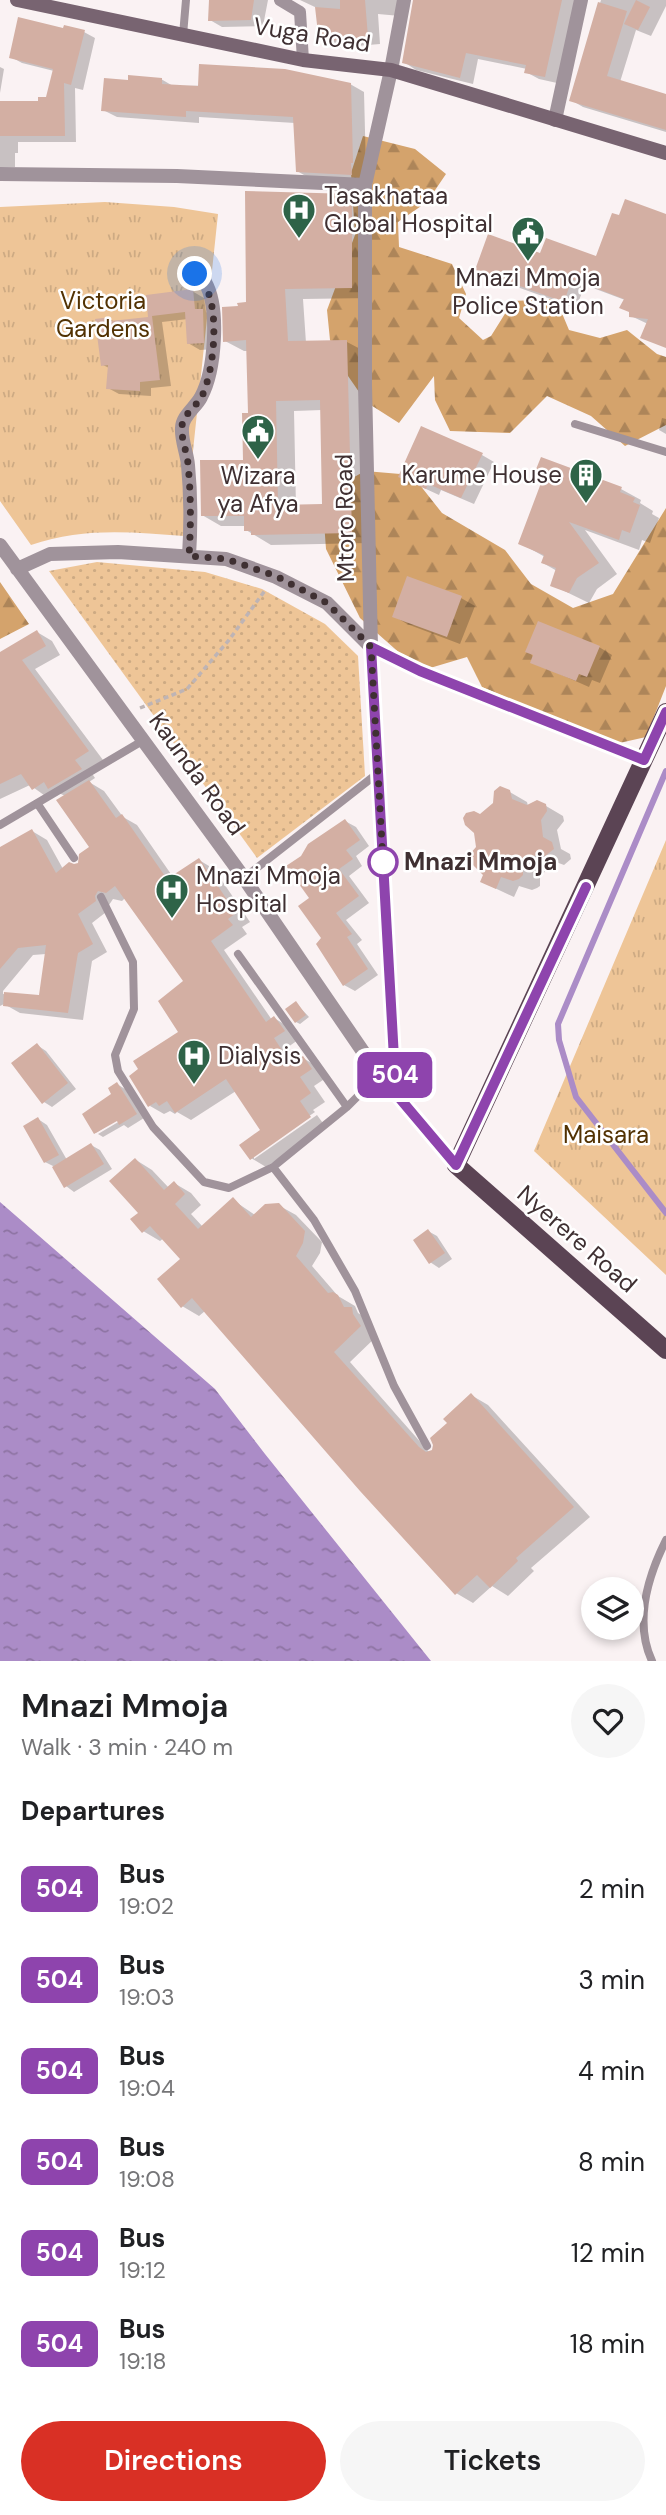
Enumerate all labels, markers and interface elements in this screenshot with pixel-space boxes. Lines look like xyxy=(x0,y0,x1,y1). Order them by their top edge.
street label: Vuga Road xyxy=(251,10,373,59)
place label: Tasakhataa Global Hospital xyxy=(324,180,493,239)
hospital icon: Tasakhataa Global Hospital xyxy=(280,191,318,240)
public building icon: Mnazi Mmoja Police Station xyxy=(509,214,547,263)
your location xyxy=(177,256,212,291)
place label: Mnazi Mmoja Police Station xyxy=(452,262,604,321)
park label: Victoria Gardens xyxy=(56,285,150,344)
public building icon: Wizara ya Afya xyxy=(239,412,277,461)
street label: Mtoro Road xyxy=(328,454,361,582)
building icon: Karume House xyxy=(567,456,605,505)
place label: Karume House xyxy=(401,459,562,490)
place label: Wizara ya Afya xyxy=(217,460,299,519)
street label: Kaunda Road xyxy=(142,706,252,841)
place label: Mnazi Mmoja xyxy=(404,846,557,877)
marker: Mnazi Mmoja xyxy=(368,847,398,877)
place label: Mnazi Mmoja Hospital xyxy=(196,860,341,919)
hospital icon: Mnazi Mmoja Hospital xyxy=(153,871,191,920)
hospital icon: Dialysis xyxy=(175,1037,213,1086)
place label: Dialysis xyxy=(218,1040,301,1071)
line badge: 504 xyxy=(355,1052,435,1098)
text: 504 xyxy=(371,1059,419,1090)
park label: Maisara xyxy=(563,1119,649,1150)
street label: Nyerere Road xyxy=(511,1178,644,1299)
map controls xyxy=(581,1577,644,1640)
button: layers xyxy=(581,1577,644,1640)
text: Mnazi Mmoja xyxy=(21,1684,228,1727)
button: heart xyxy=(571,1684,645,1758)
text: Walk · 3 min · 240 m xyxy=(21,1732,233,1762)
text: Departures xyxy=(21,1794,165,1828)
text: Bus xyxy=(119,1857,165,1891)
text: 2 min xyxy=(579,1872,645,1906)
text: 504 xyxy=(36,1873,83,1904)
text: 19:02 xyxy=(119,1891,174,1921)
text: Bus xyxy=(119,1948,165,1982)
text: 3 min xyxy=(578,1963,645,1997)
text: 504 xyxy=(36,1964,83,1995)
text: 19:03 xyxy=(119,1982,175,2012)
text: Bus xyxy=(119,2039,165,2073)
text: 4 min xyxy=(578,2054,645,2088)
text: 504 xyxy=(36,2055,83,2086)
text: 19:04 xyxy=(119,2073,175,2103)
text: Bus xyxy=(119,2130,165,2164)
text: 8 min xyxy=(578,2145,645,2179)
text: 504 xyxy=(36,2146,83,2177)
text: 19:08 xyxy=(119,2164,175,2194)
text: Bus xyxy=(119,2221,165,2255)
text: 12 min xyxy=(571,2236,645,2270)
text: 504 xyxy=(36,2237,83,2268)
text: 19:12 xyxy=(119,2255,166,2285)
text: Bus xyxy=(119,2312,165,2346)
text: 18 min xyxy=(570,2327,645,2361)
text: 504 xyxy=(36,2328,83,2359)
text: 19:18 xyxy=(119,2346,166,2376)
button: Directions xyxy=(21,2421,326,2501)
button: Tickets xyxy=(340,2421,645,2501)

